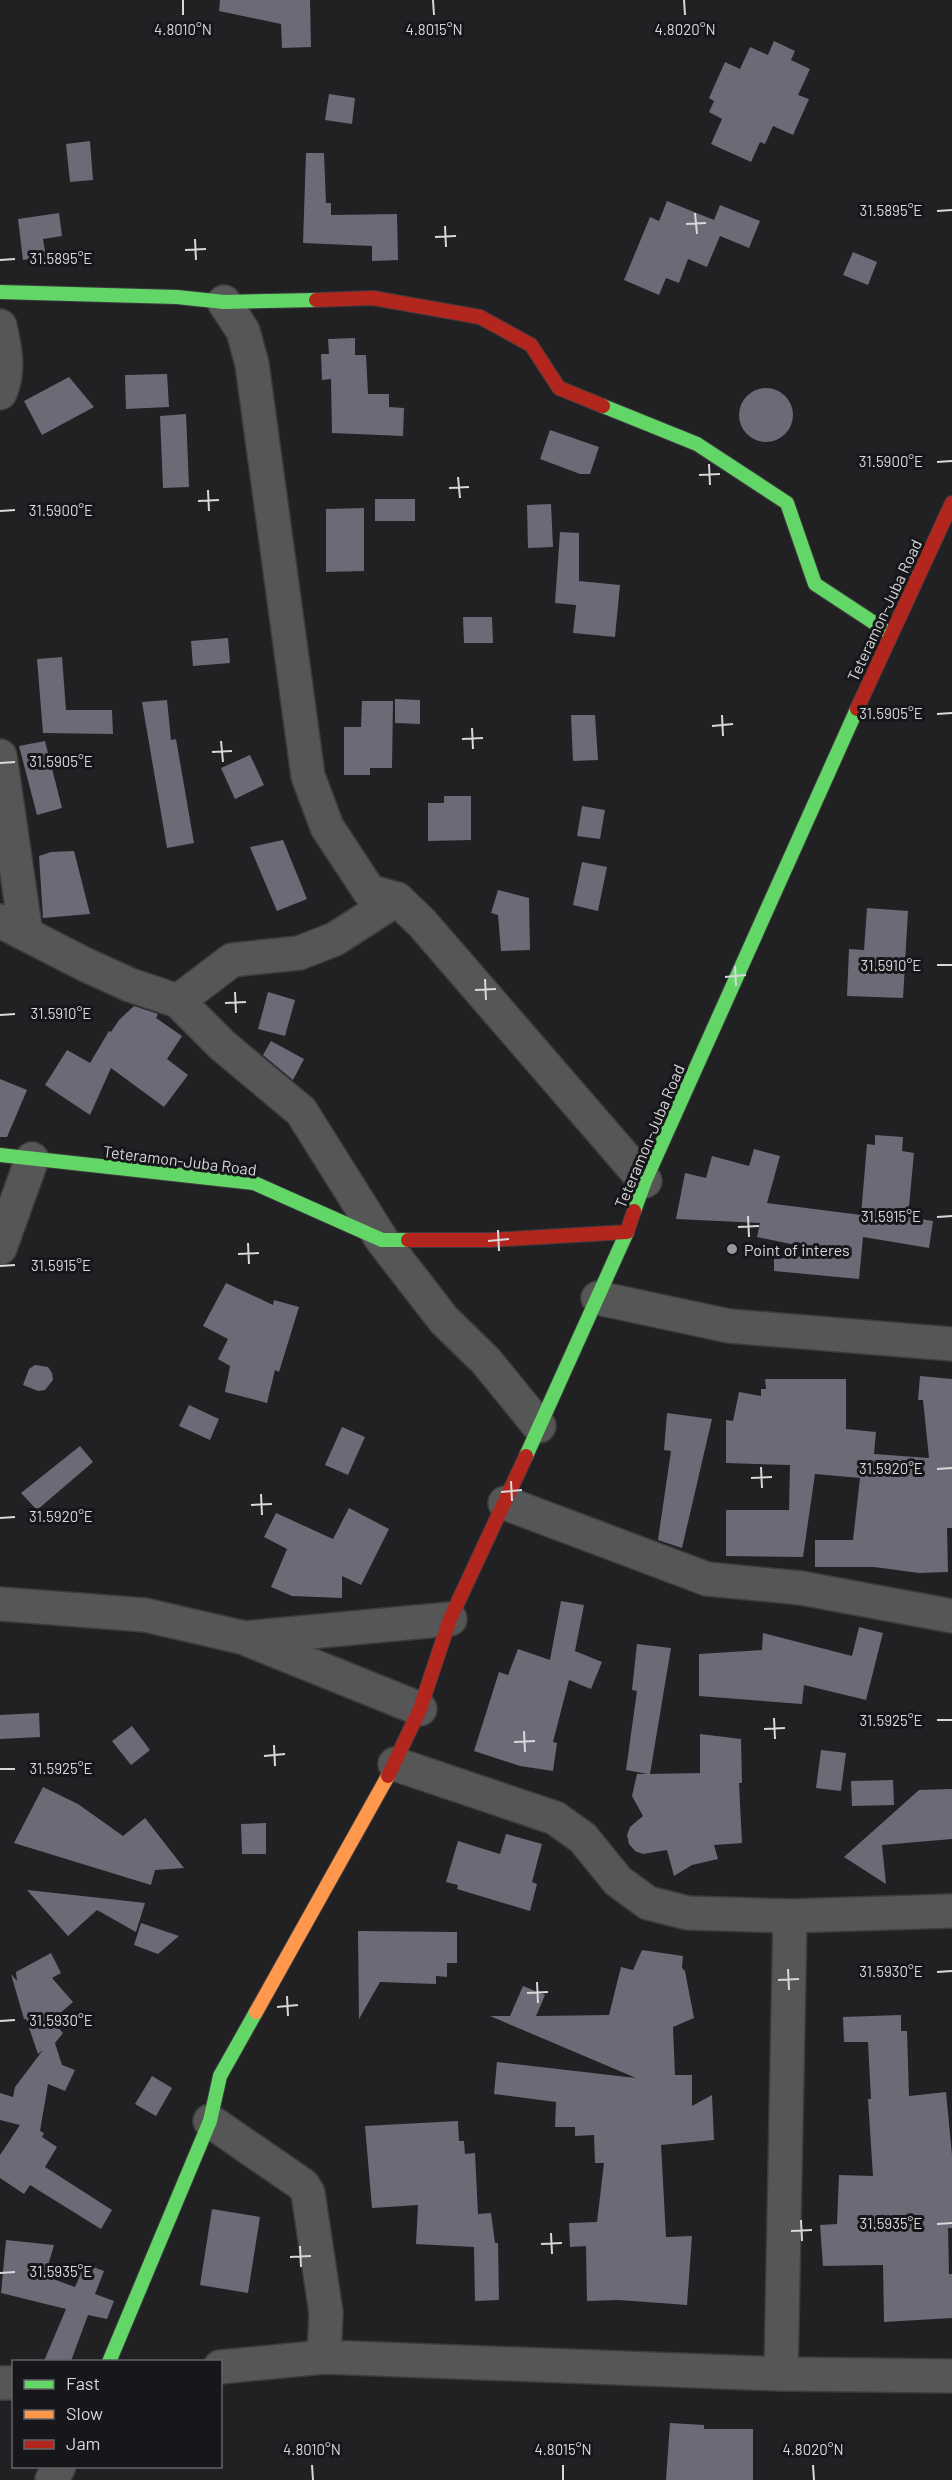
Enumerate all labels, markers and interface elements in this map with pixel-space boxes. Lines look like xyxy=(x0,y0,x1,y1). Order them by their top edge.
text: 4.8010°N xyxy=(154,20,212,38)
text: 4.8015°N xyxy=(405,20,463,38)
text: 4.8020°N xyxy=(654,20,716,38)
text: 31.5895°E xyxy=(860,201,922,219)
text: 31.5895°E xyxy=(30,249,92,267)
text: 31.5900°E xyxy=(859,452,923,470)
text: 31.5900°E xyxy=(29,501,93,519)
street label: Teteramon-Juba Road xyxy=(843,536,925,684)
text: 31.5905°E xyxy=(859,704,923,722)
text: 31.5905°E xyxy=(29,752,93,770)
text: 31.5910°E xyxy=(861,956,921,974)
text: 31.5910°E xyxy=(31,1004,91,1022)
street label: Teteramon-Juba Road xyxy=(610,1061,688,1211)
street label: Teteramon-Juba Road xyxy=(102,1141,258,1179)
text: 31.5915°E xyxy=(861,1207,921,1225)
place label: Point of interes xyxy=(744,1240,850,1259)
marker: Point of interes xyxy=(725,1242,739,1256)
text: 31.5915°E xyxy=(31,1256,91,1274)
text: 31.5920°E xyxy=(859,1459,923,1477)
text: 31.5920°E xyxy=(29,1507,93,1525)
text: 31.5925°E xyxy=(859,1711,923,1729)
text: 31.5925°E xyxy=(29,1759,93,1777)
text: 31.5930°E xyxy=(859,1962,923,1980)
text: 31.5930°E xyxy=(29,2011,93,2029)
text: 31.5935°E xyxy=(860,2214,922,2232)
text: 31.5935°E xyxy=(30,2262,92,2280)
legend xyxy=(12,2360,222,2468)
text: Fast xyxy=(66,2372,100,2394)
text: Slow xyxy=(66,2402,103,2424)
text: Jam xyxy=(66,2432,100,2454)
text: 4.8010°N xyxy=(283,2440,341,2458)
text: 4.8015°N xyxy=(534,2440,592,2458)
text: 4.8020°N xyxy=(782,2440,844,2458)

